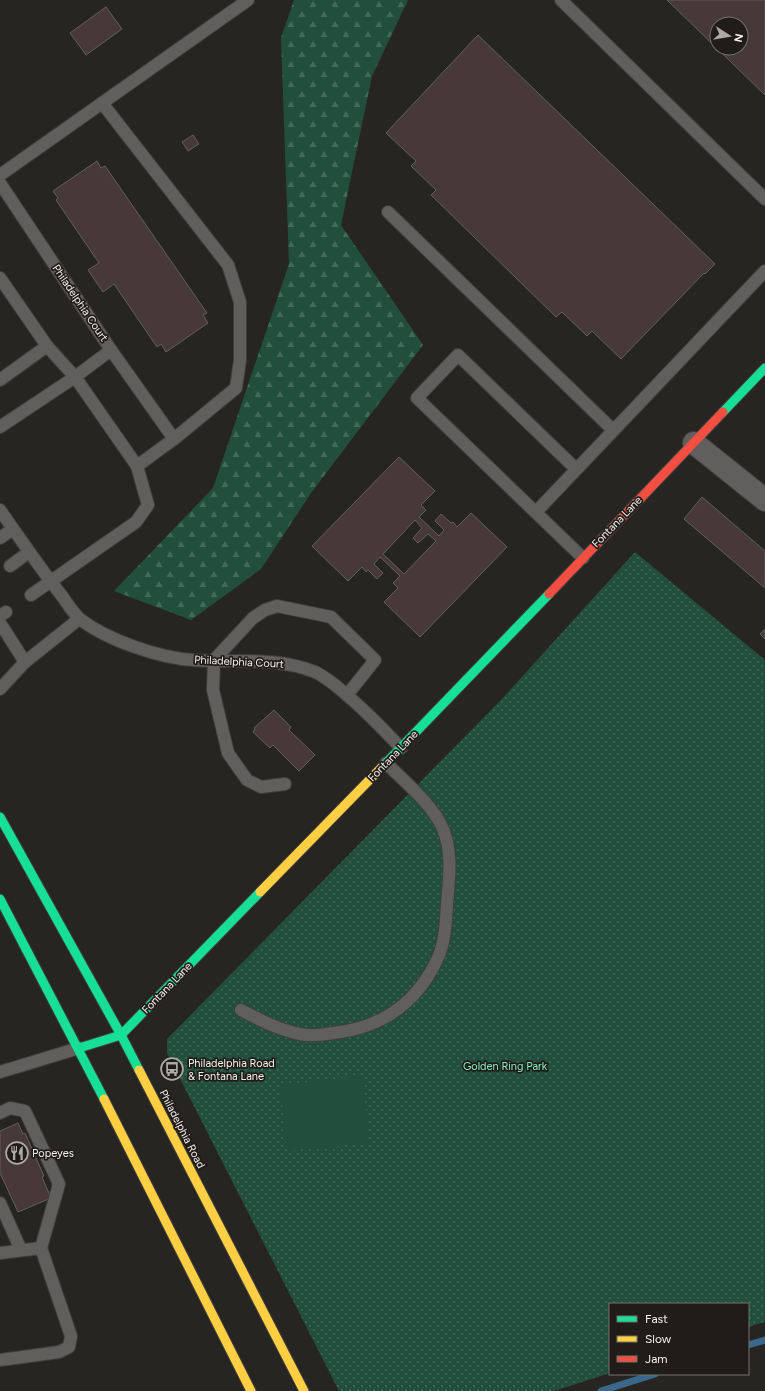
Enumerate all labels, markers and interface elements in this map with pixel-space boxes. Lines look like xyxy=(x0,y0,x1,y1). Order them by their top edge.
north arrow xyxy=(709,16,749,56)
text: N xyxy=(731,32,746,43)
street label: Philadelphia Court xyxy=(49,262,111,344)
street label: Fontana Lane xyxy=(589,494,645,550)
street label: Philadelphia Court xyxy=(194,653,284,671)
street label: Fontana Lane xyxy=(365,728,421,784)
street label: Fontana Lane xyxy=(139,960,195,1016)
bus stop icon: Philadelphia Road & Fontana Lane xyxy=(159,1056,185,1082)
place label: Philadelphia Road & Fontana Lane xyxy=(188,1057,275,1083)
park label: Golden Ring Park xyxy=(463,1060,548,1073)
street label: Philadelphia Road xyxy=(157,1087,207,1171)
restaurant icon: Popeyes xyxy=(4,1140,30,1166)
place label: Popeyes xyxy=(32,1147,74,1160)
legend xyxy=(609,1303,749,1375)
text: Fast xyxy=(645,1312,668,1326)
text: Slow xyxy=(645,1332,672,1346)
text: Jam xyxy=(645,1352,668,1366)

